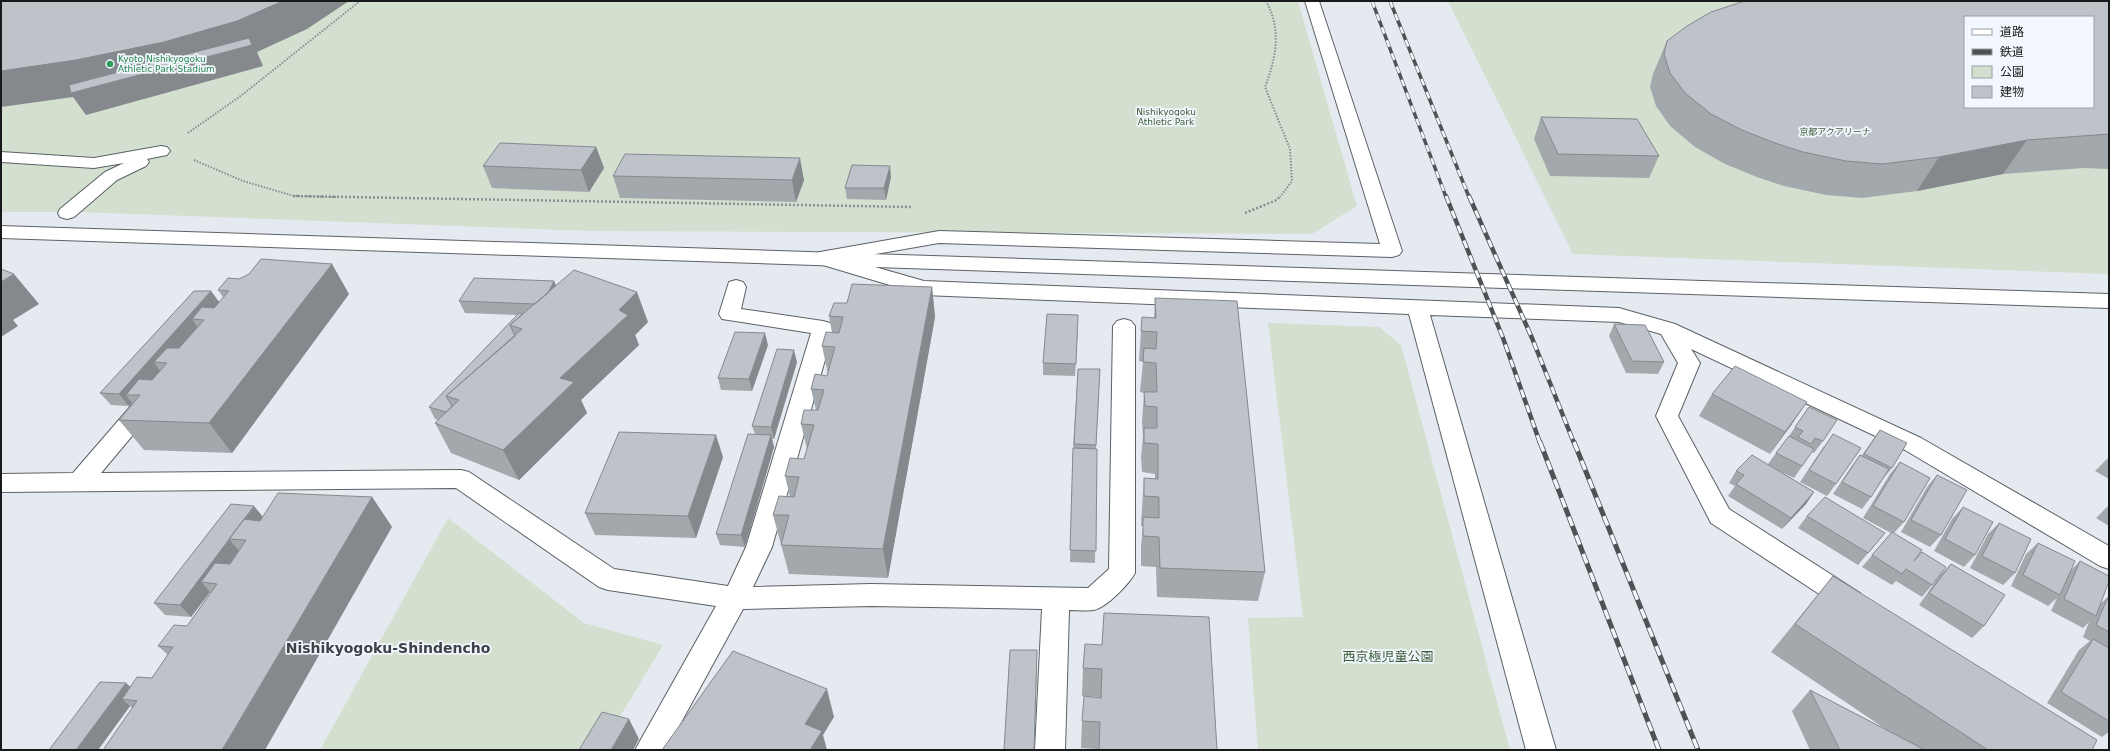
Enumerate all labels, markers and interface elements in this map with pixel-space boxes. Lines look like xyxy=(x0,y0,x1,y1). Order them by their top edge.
legend xyxy=(1964,16,2094,108)
text: 道路 xyxy=(2000,25,2024,39)
text: 鉄道 xyxy=(2000,45,2024,59)
place label: Kyoto Nishikyogoku Athletic Park Stadium xyxy=(118,54,215,74)
marker: Kyoto Nishikyogoku Athletic Park Stadium xyxy=(105,59,115,69)
text: 公園 xyxy=(2000,65,2024,79)
text: 建物 xyxy=(2000,85,2024,99)
park label: Nishikyogoku Athletic Park xyxy=(1136,107,1196,127)
park label: 京都アクアリーナ xyxy=(1799,127,1871,137)
district label: Nishikyogoku-Shindencho xyxy=(286,640,491,656)
park label: 西京極児童公園 xyxy=(1342,649,1434,664)

